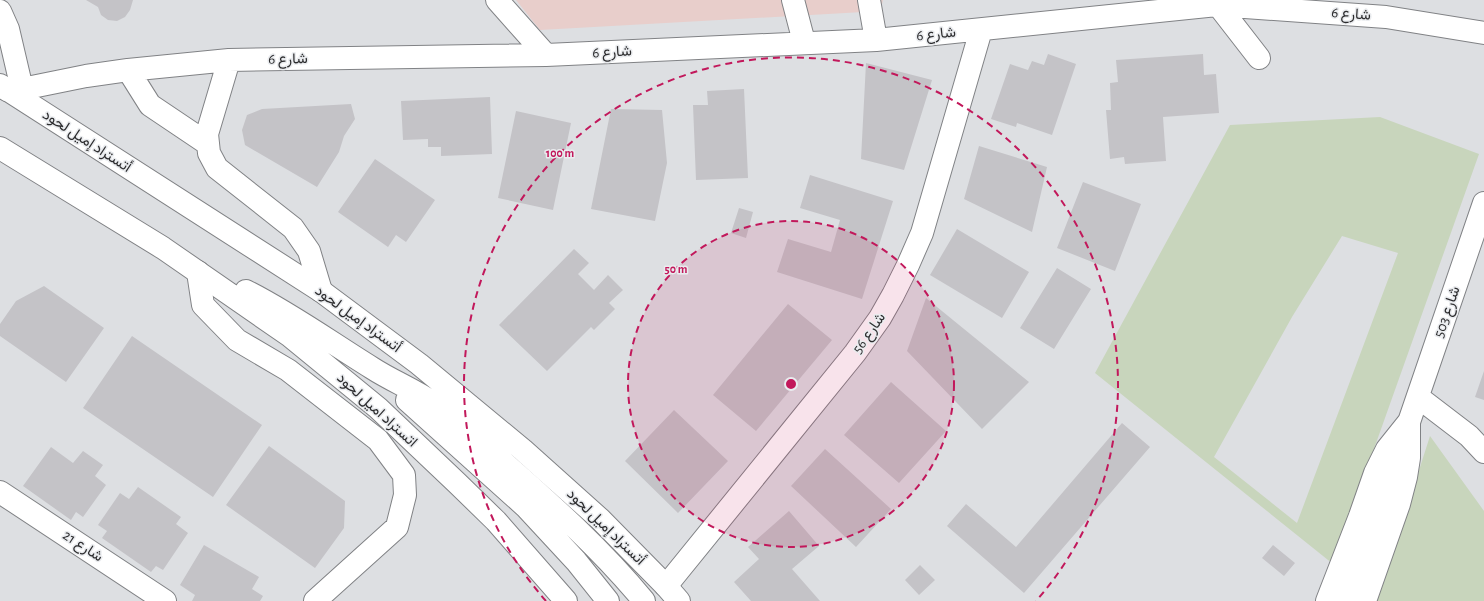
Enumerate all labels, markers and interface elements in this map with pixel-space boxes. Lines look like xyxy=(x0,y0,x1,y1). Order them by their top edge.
street label: شارع 6 xyxy=(1330,5,1371,26)
street label: شارع 6 xyxy=(915,24,957,47)
street label: شارع 6 xyxy=(592,43,633,64)
street label: شارع 6 xyxy=(268,51,308,70)
street label: أتستراد إميل لحود xyxy=(39,106,135,177)
text: 100 m xyxy=(546,147,574,159)
text: 50 m xyxy=(665,263,688,275)
street label: أتستراد إميل لحود xyxy=(311,282,405,357)
street label: شارع 503 xyxy=(1431,284,1466,340)
street label: شارع 56 xyxy=(850,310,891,358)
street label: اتستراد اميل لحود xyxy=(333,370,420,451)
centre of rings xyxy=(784,377,798,391)
street label: أتستراد إميل لحود xyxy=(563,485,649,570)
street label: شارع 21 xyxy=(59,528,106,567)

